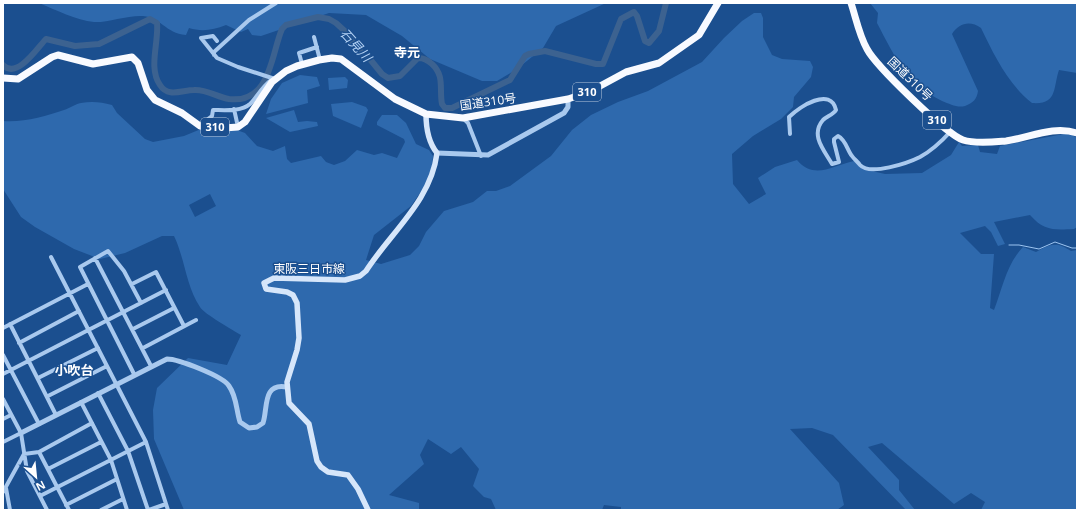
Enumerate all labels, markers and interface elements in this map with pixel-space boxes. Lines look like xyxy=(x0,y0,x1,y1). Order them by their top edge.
water label: 石見川 xyxy=(336,24,377,67)
district label: 寺元 xyxy=(394,43,420,61)
street label: 国道310号 xyxy=(884,53,937,104)
road number: 310 xyxy=(573,83,601,101)
street label: 国道310号 xyxy=(459,89,517,114)
road number: 310 xyxy=(923,111,951,129)
road number: 310 xyxy=(201,118,229,136)
street label: 東阪三日市線 xyxy=(273,260,345,277)
district label: 小吹台 xyxy=(54,361,94,379)
north arrow xyxy=(16,457,56,497)
text: N xyxy=(33,478,48,495)

